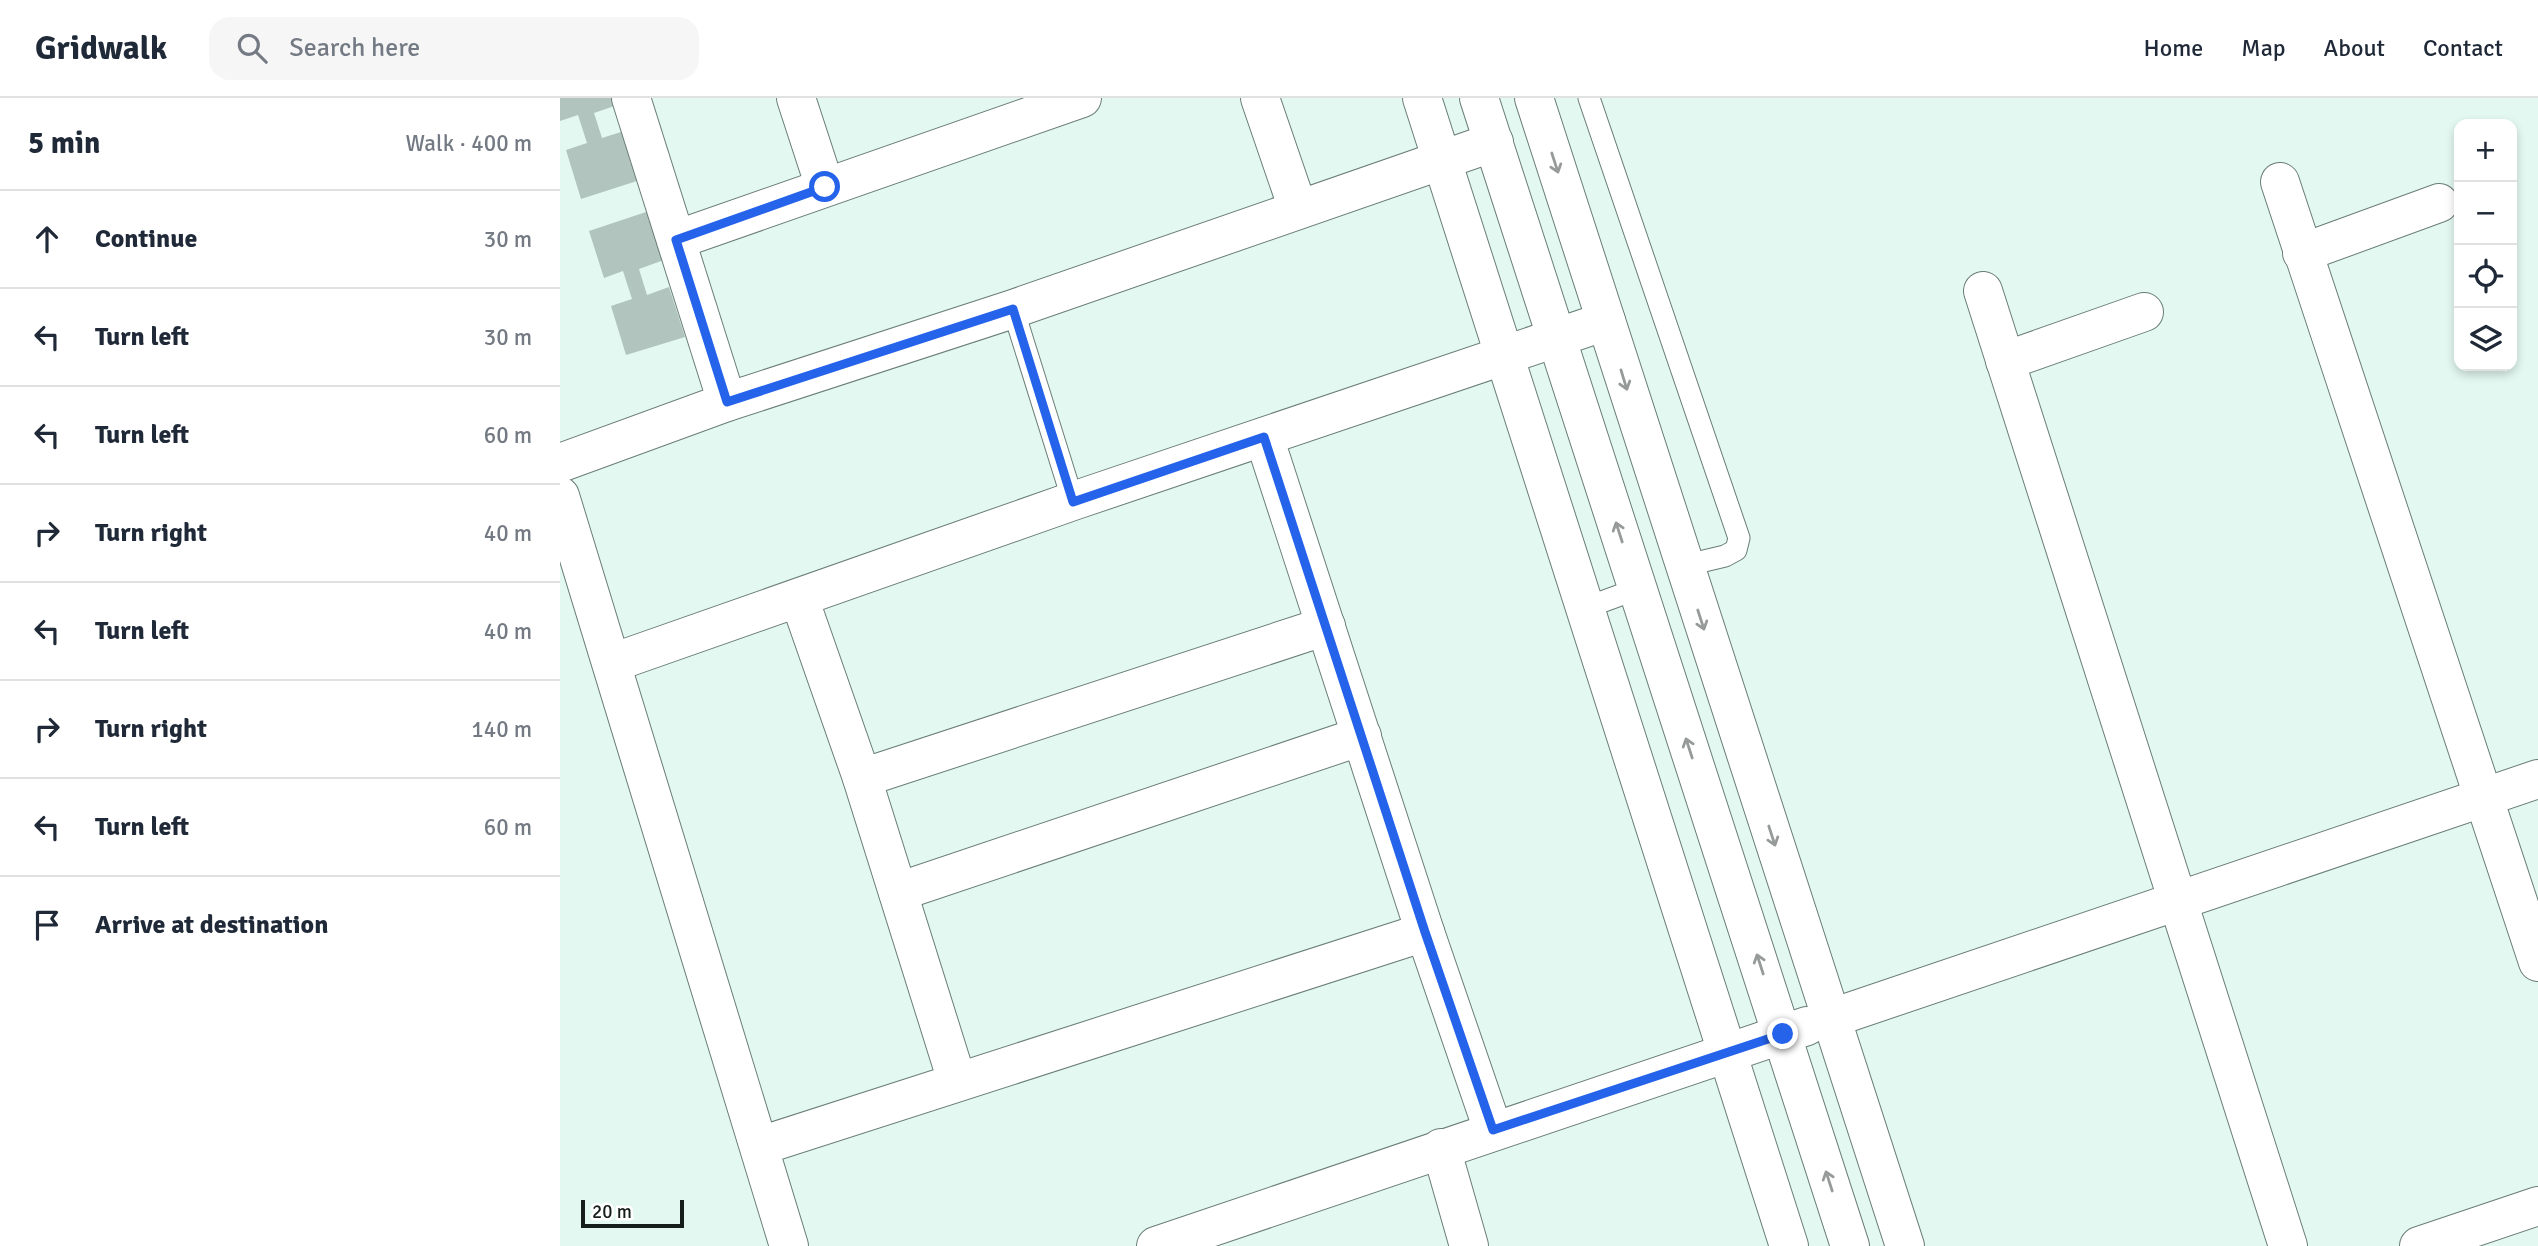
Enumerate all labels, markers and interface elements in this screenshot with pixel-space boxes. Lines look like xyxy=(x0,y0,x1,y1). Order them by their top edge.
search box xyxy=(209,17,699,80)
text: Gridwalk xyxy=(35,28,167,69)
icon: search xyxy=(233,29,271,67)
text: Search here xyxy=(289,32,420,64)
text: Home xyxy=(2143,33,2203,63)
text: Map xyxy=(2241,33,2286,63)
text: About xyxy=(2324,33,2385,63)
text: Contact xyxy=(2423,33,2503,63)
map controls xyxy=(2454,119,2517,371)
button: + xyxy=(2454,119,2517,182)
text: 5 min xyxy=(28,125,100,162)
text: Walk · 400 m xyxy=(406,129,532,158)
one-way arrow xyxy=(1549,152,1562,174)
route start xyxy=(809,171,840,202)
button: − xyxy=(2454,182,2517,245)
icon: ahead xyxy=(28,220,66,258)
text: Continue xyxy=(95,223,197,255)
text: 30 m xyxy=(484,225,532,254)
button: locate xyxy=(2454,245,2517,308)
button: layers xyxy=(2454,308,2517,371)
icon: left xyxy=(28,318,66,356)
text: Turn left xyxy=(95,321,189,353)
text: 30 m xyxy=(484,323,532,352)
one-way arrow xyxy=(1619,368,1632,390)
icon: left xyxy=(28,416,66,454)
text: Turn left xyxy=(95,419,189,451)
text: 60 m xyxy=(484,421,532,450)
icon: right xyxy=(28,514,66,552)
text: Turn right xyxy=(95,517,207,549)
text: 40 m xyxy=(484,519,532,548)
one-way arrow xyxy=(1611,521,1624,543)
one-way arrow xyxy=(1696,608,1708,630)
icon: left xyxy=(28,612,66,650)
text: Turn left xyxy=(95,615,189,647)
text: 40 m xyxy=(484,617,532,646)
icon: right xyxy=(28,710,66,748)
text: Turn right xyxy=(95,713,207,745)
text: 140 m xyxy=(471,715,532,744)
one-way arrow xyxy=(1682,737,1695,759)
icon: left xyxy=(28,808,66,846)
text: Turn left xyxy=(95,811,189,843)
text: 60 m xyxy=(484,813,532,842)
one-way arrow xyxy=(1767,824,1779,846)
icon: arrive xyxy=(28,906,66,944)
text: Arrive at destination xyxy=(95,909,328,941)
one-way arrow xyxy=(1753,954,1765,976)
route end xyxy=(1767,1018,1798,1049)
one-way arrow xyxy=(1822,1170,1835,1192)
scale bar xyxy=(581,1197,684,1229)
text: 20 m xyxy=(592,1200,632,1224)

